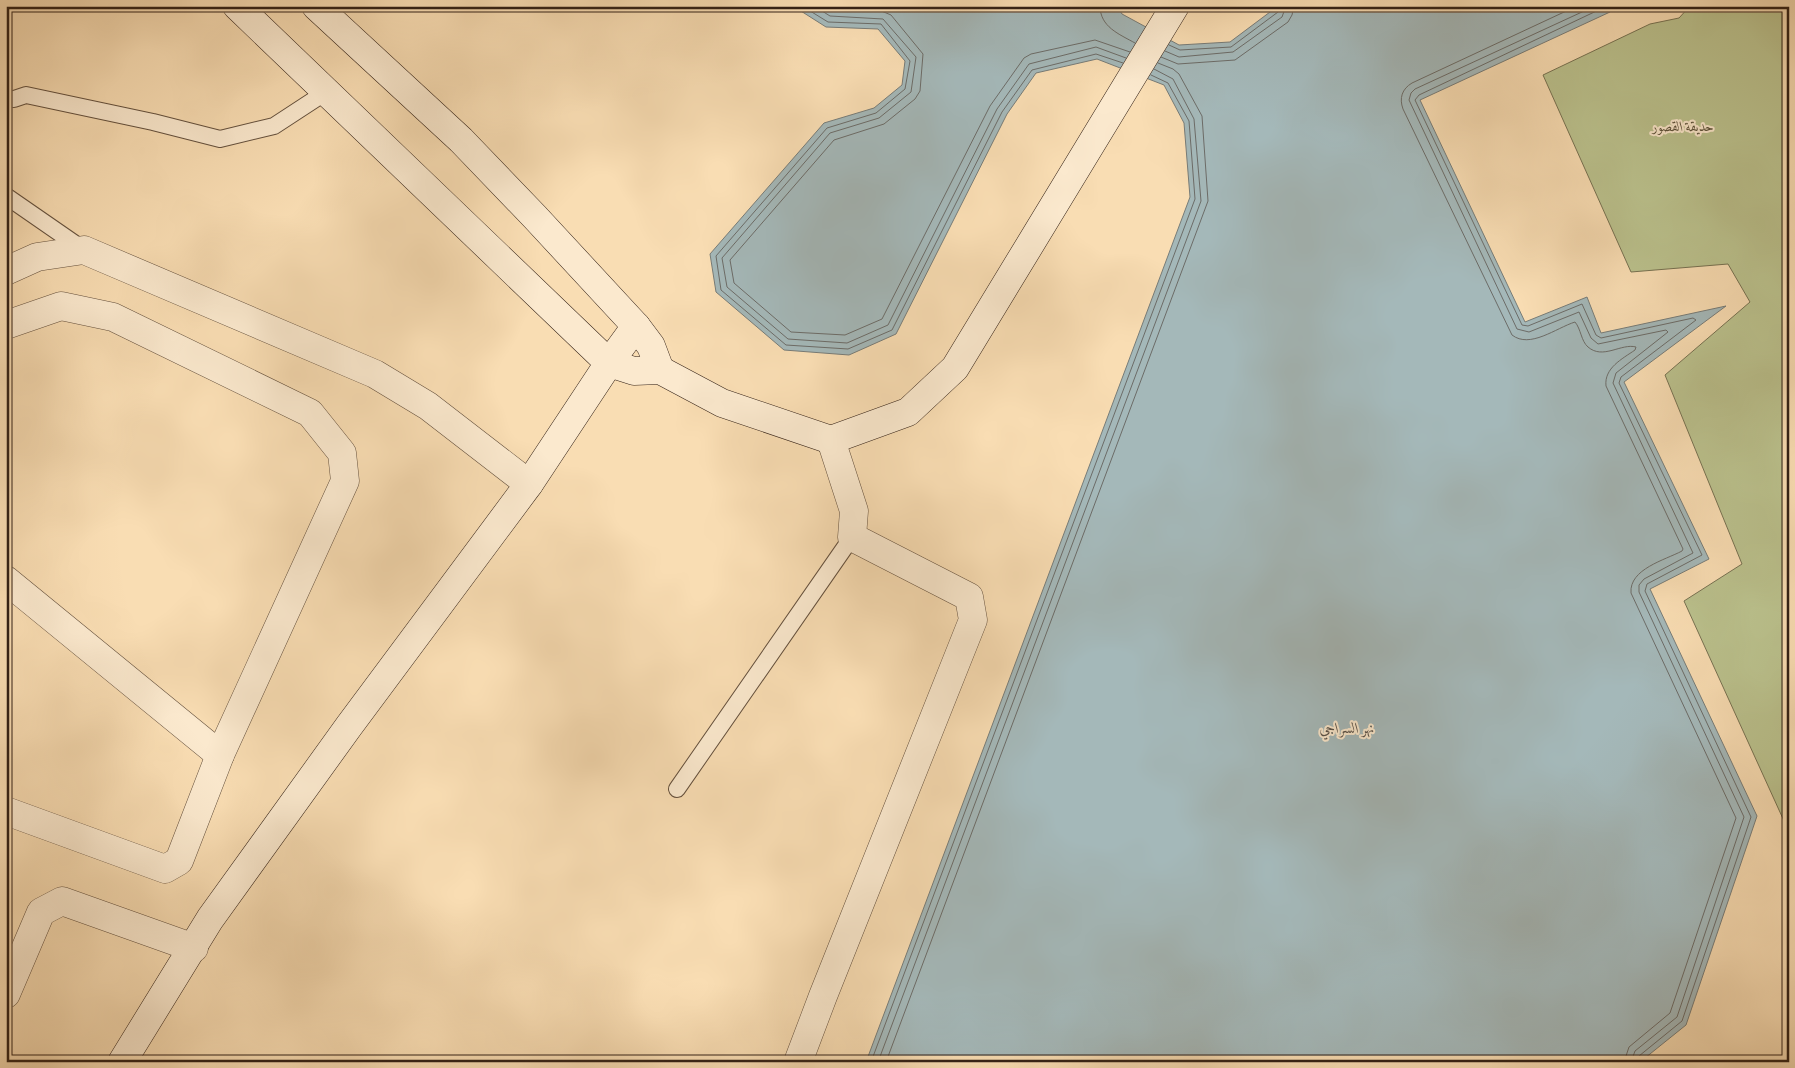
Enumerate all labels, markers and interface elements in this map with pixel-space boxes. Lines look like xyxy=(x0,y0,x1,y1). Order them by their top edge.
park label: حديقة القصور xyxy=(1651,117,1714,136)
water label: نهر السراجي xyxy=(1319,718,1375,740)

